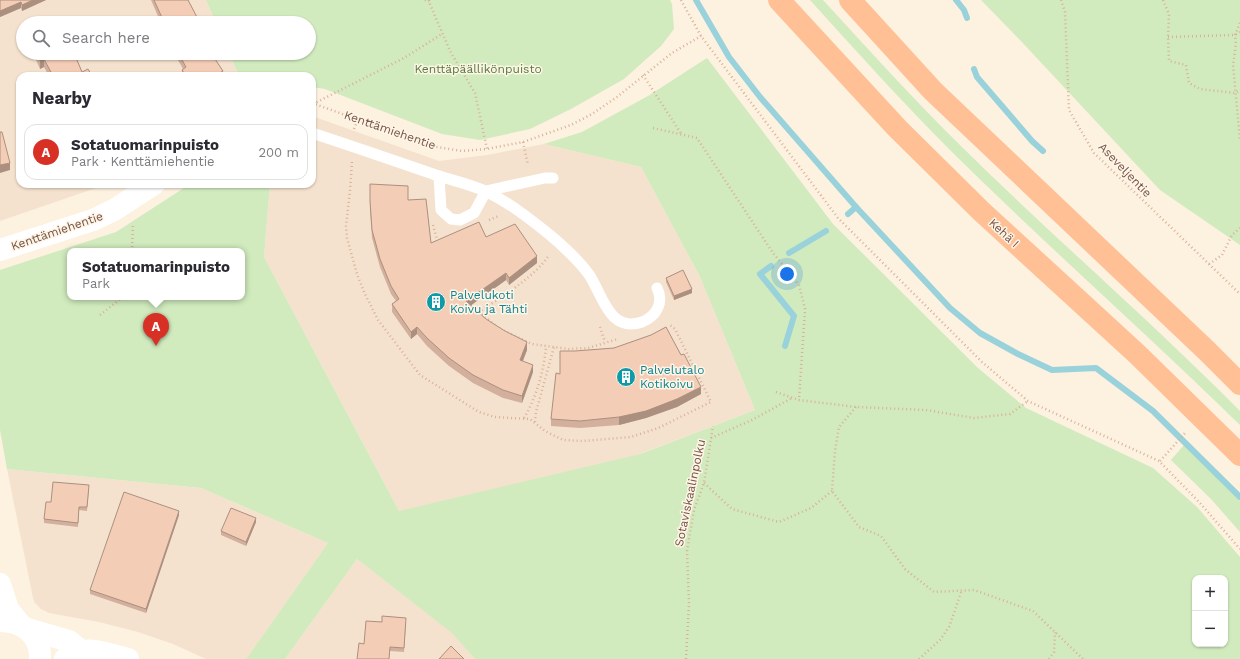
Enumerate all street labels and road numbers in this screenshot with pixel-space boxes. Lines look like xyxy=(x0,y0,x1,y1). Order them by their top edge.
street label: Kenttämiehentie xyxy=(342,108,438,152)
street label: Aseveljentie xyxy=(1096,140,1155,200)
street label: Kenttämiehentie xyxy=(9,209,105,253)
street label: Kehä I xyxy=(986,216,1022,250)
street label: Sotaviskaalinpolku xyxy=(672,438,708,548)

